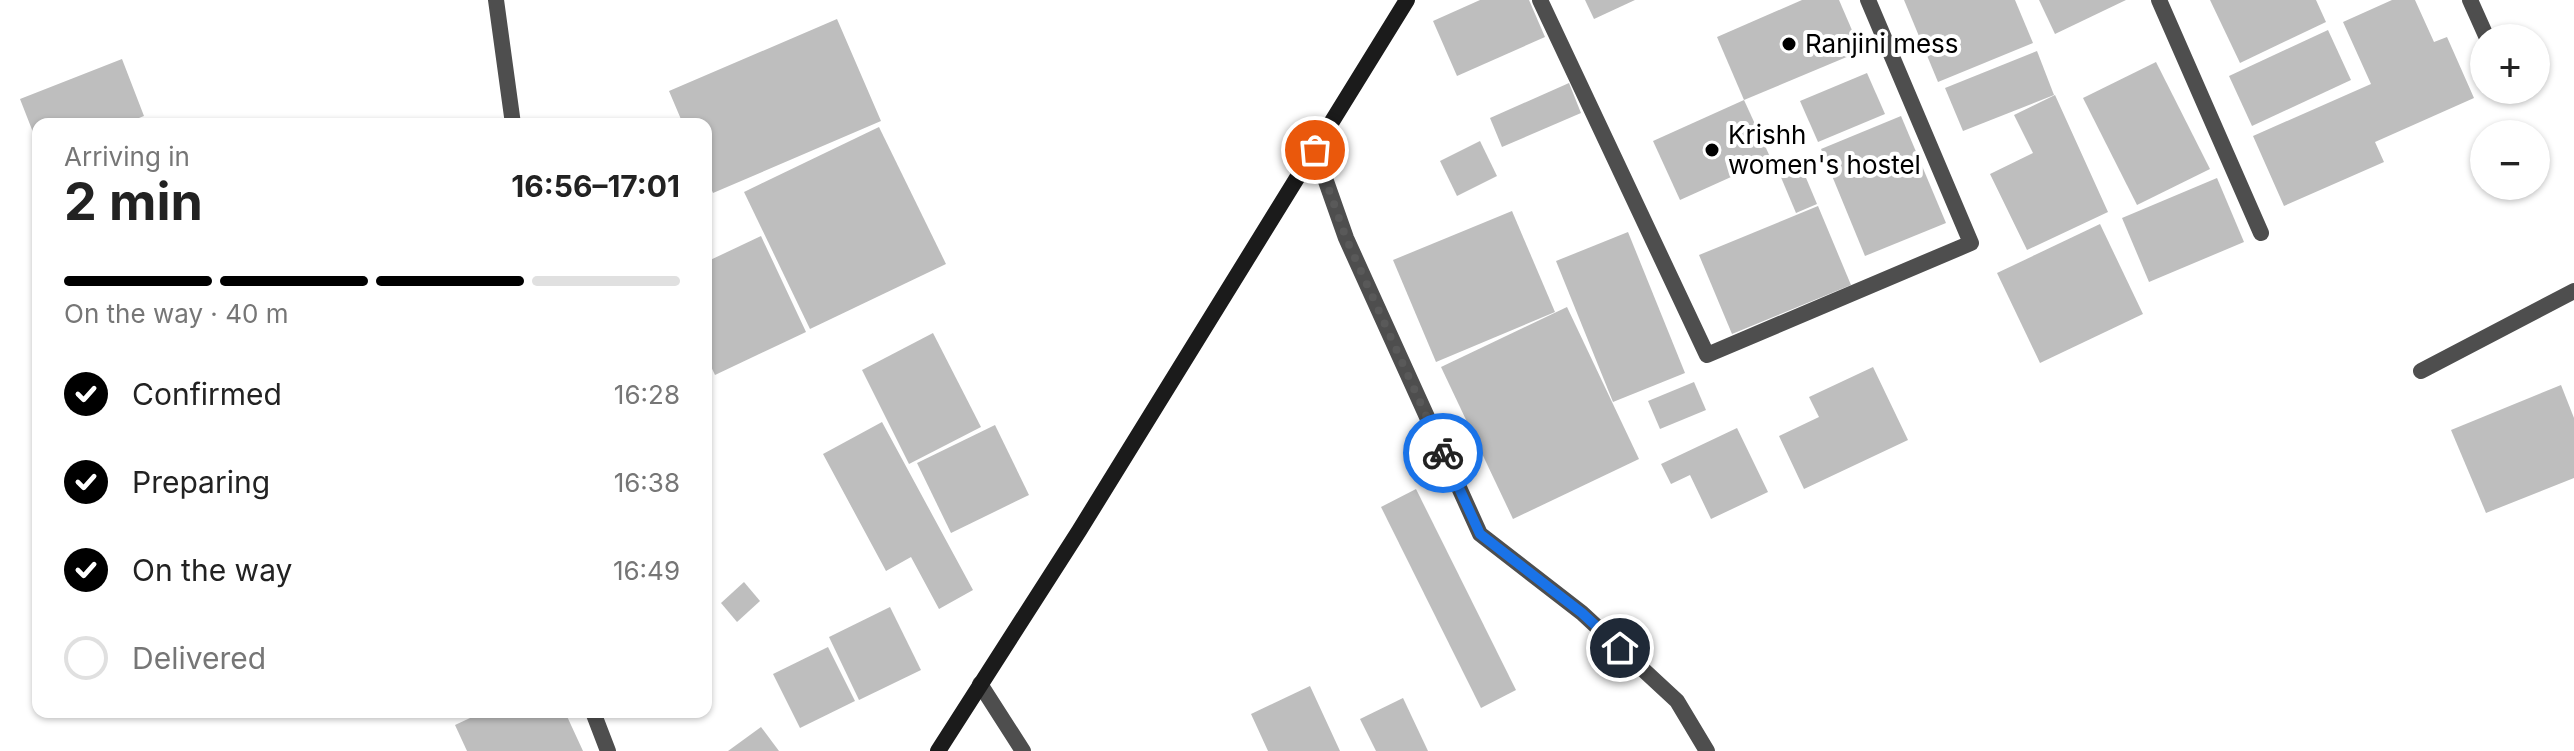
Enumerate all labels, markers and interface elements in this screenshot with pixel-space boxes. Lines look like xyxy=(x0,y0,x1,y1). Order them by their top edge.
map controls xyxy=(2470,24,2550,200)
button: + xyxy=(2470,24,2550,104)
place label: Ranjini mess xyxy=(1805,28,1959,59)
marker: Ranjini mess xyxy=(1780,35,1798,53)
pin xyxy=(1281,116,1349,184)
place label: Krishh women's hostel xyxy=(1728,119,1921,180)
button: − xyxy=(2470,120,2550,200)
icon: bag xyxy=(1293,128,1337,172)
text: Arriving in xyxy=(64,141,190,172)
marker: Krishh women's hostel xyxy=(1703,141,1721,159)
text: 16:56–17:01 xyxy=(511,168,680,204)
text: 2 min xyxy=(64,170,203,233)
text: On the way · 40 m xyxy=(64,298,288,329)
icon: check xyxy=(64,372,108,416)
text: Confirmed xyxy=(132,376,282,412)
text: 16:28 xyxy=(614,379,680,410)
courier xyxy=(1403,413,1483,493)
icon: bike xyxy=(1421,431,1465,475)
icon: check xyxy=(64,460,108,504)
text: Preparing xyxy=(132,464,270,500)
text: 16:38 xyxy=(614,467,680,498)
icon: check xyxy=(64,548,108,592)
text: On the way xyxy=(132,552,292,588)
text: 16:49 xyxy=(613,555,680,586)
pin xyxy=(1586,614,1654,682)
icon: home xyxy=(1598,626,1642,670)
text: Delivered xyxy=(132,640,266,676)

